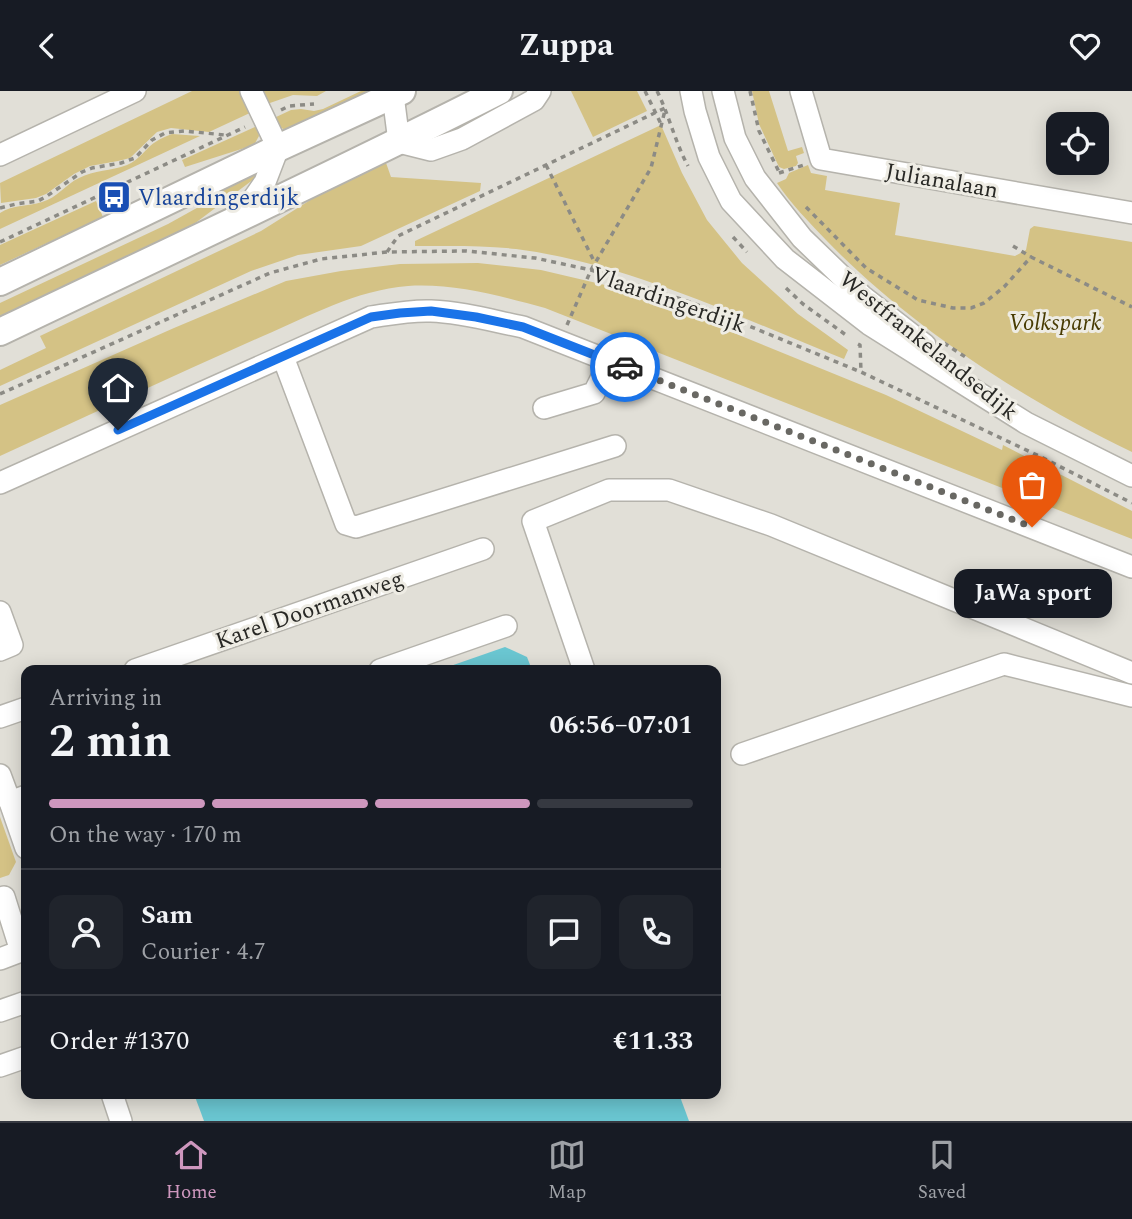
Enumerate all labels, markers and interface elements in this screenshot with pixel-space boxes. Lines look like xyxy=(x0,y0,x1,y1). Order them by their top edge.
text: Zuppa xyxy=(518,21,614,70)
icon: back xyxy=(28,27,66,65)
icon: heart xyxy=(1066,27,1104,65)
map controls xyxy=(1046,112,1109,175)
button: locate xyxy=(1046,112,1109,175)
street label: Julianalaan xyxy=(883,154,1001,209)
bus stop icon: Vlaardingerdijk xyxy=(95,178,133,216)
place label: Vlaardingerdijk xyxy=(138,181,300,216)
street label: Vlaardingerdijk xyxy=(586,258,751,343)
street label: Westfrankelandsedijk xyxy=(831,263,1025,430)
park label: Volkspark xyxy=(1009,306,1102,341)
courier xyxy=(590,332,660,402)
icon: car xyxy=(606,348,644,386)
pin xyxy=(88,358,148,430)
icon: home xyxy=(99,369,137,407)
pin xyxy=(1002,455,1062,527)
icon: bag xyxy=(1013,466,1051,504)
street label: Karel Doormanweg xyxy=(211,562,408,659)
callout: JaWa sport xyxy=(953,569,1111,618)
text: JaWa sport xyxy=(974,576,1092,611)
text: Arriving in xyxy=(49,681,162,716)
text: 06:56–07:01 xyxy=(549,705,693,745)
text: 2 min xyxy=(49,707,171,777)
text: On the way · 170 m xyxy=(49,818,242,853)
button: person xyxy=(49,895,123,969)
text: Sam xyxy=(141,895,193,935)
button: chat xyxy=(527,895,601,969)
button: phone xyxy=(619,895,693,969)
text: Courier · 4.7 xyxy=(141,935,266,970)
text: Order #1370 xyxy=(49,1021,189,1061)
text: €11.33 xyxy=(613,1021,693,1061)
tab: Home xyxy=(166,1136,217,1207)
tab: Map xyxy=(548,1136,586,1207)
tab: Saved xyxy=(918,1136,966,1207)

